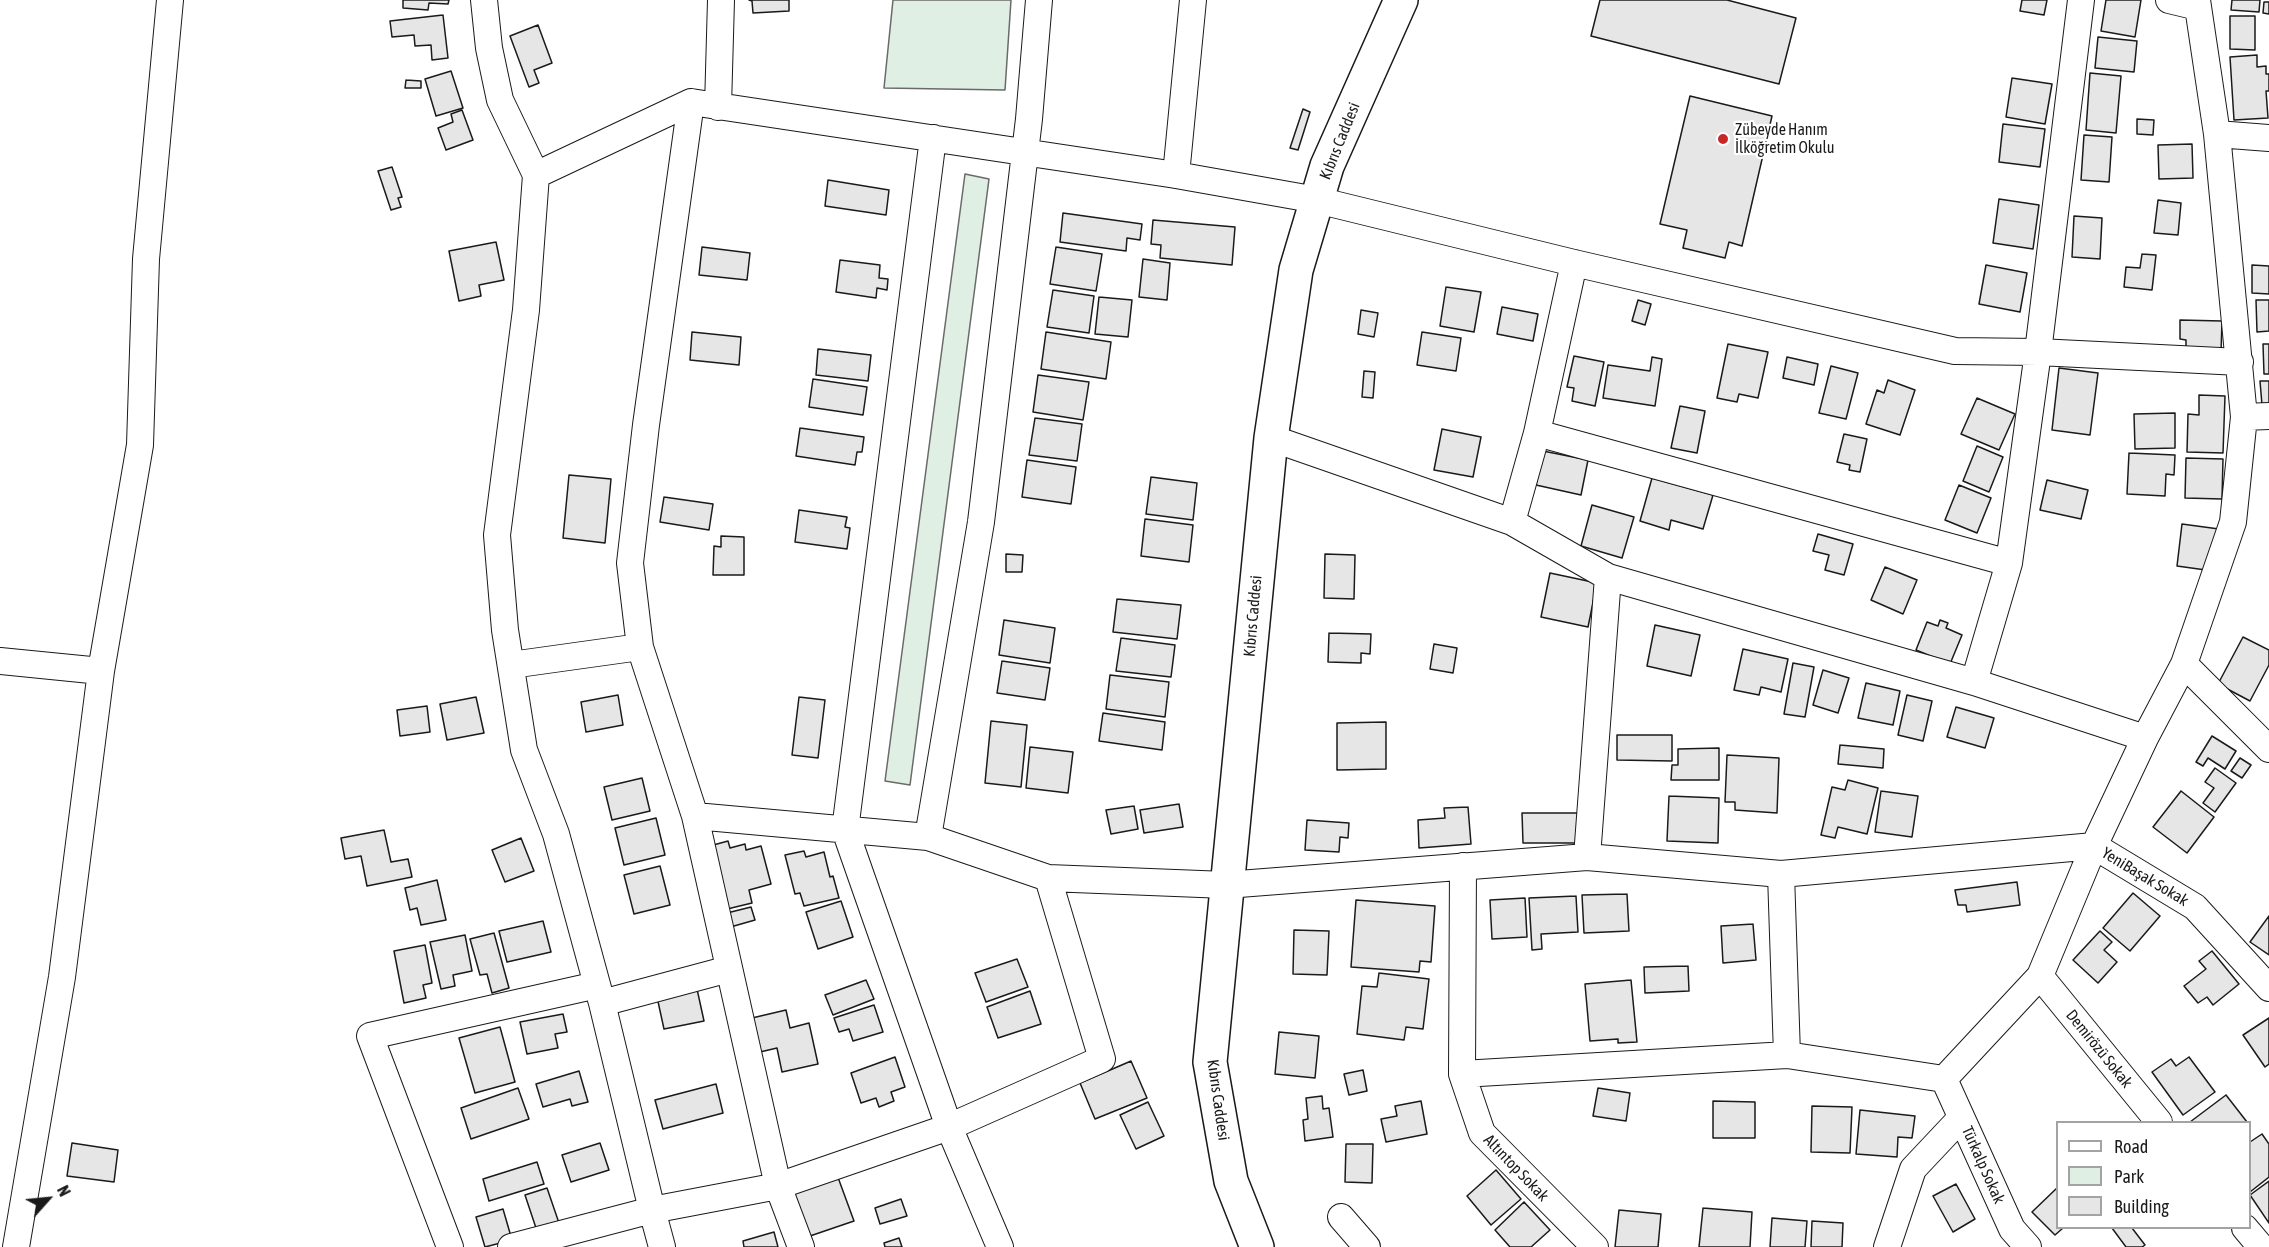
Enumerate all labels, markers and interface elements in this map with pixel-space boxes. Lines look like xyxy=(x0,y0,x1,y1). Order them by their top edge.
street label: Kıbrıs Caddesi xyxy=(1316,100,1364,182)
place label: Zübeyde Hanım İlköğretim Okulu xyxy=(1735,120,1835,158)
marker: Zübeyde Hanım İlköğretim Okulu xyxy=(1716,132,1730,146)
street label: Kıbrıs Caddesi xyxy=(1240,574,1266,658)
street label: YeniBaşak Sokak xyxy=(2098,844,2192,910)
street label: Demirözü Sokak xyxy=(2062,1006,2136,1092)
street label: Kıbrıs Caddesi xyxy=(1203,1058,1233,1142)
legend xyxy=(2056,1121,2251,1229)
street label: Türkalp Sokak xyxy=(1957,1123,2009,1207)
street label: Altıntop Sokak xyxy=(1479,1131,1553,1205)
text: Road xyxy=(2114,1136,2148,1157)
text: Park xyxy=(2114,1166,2144,1187)
north arrow xyxy=(18,1169,78,1229)
text: N xyxy=(54,1183,74,1199)
text: Building xyxy=(2114,1196,2169,1217)

